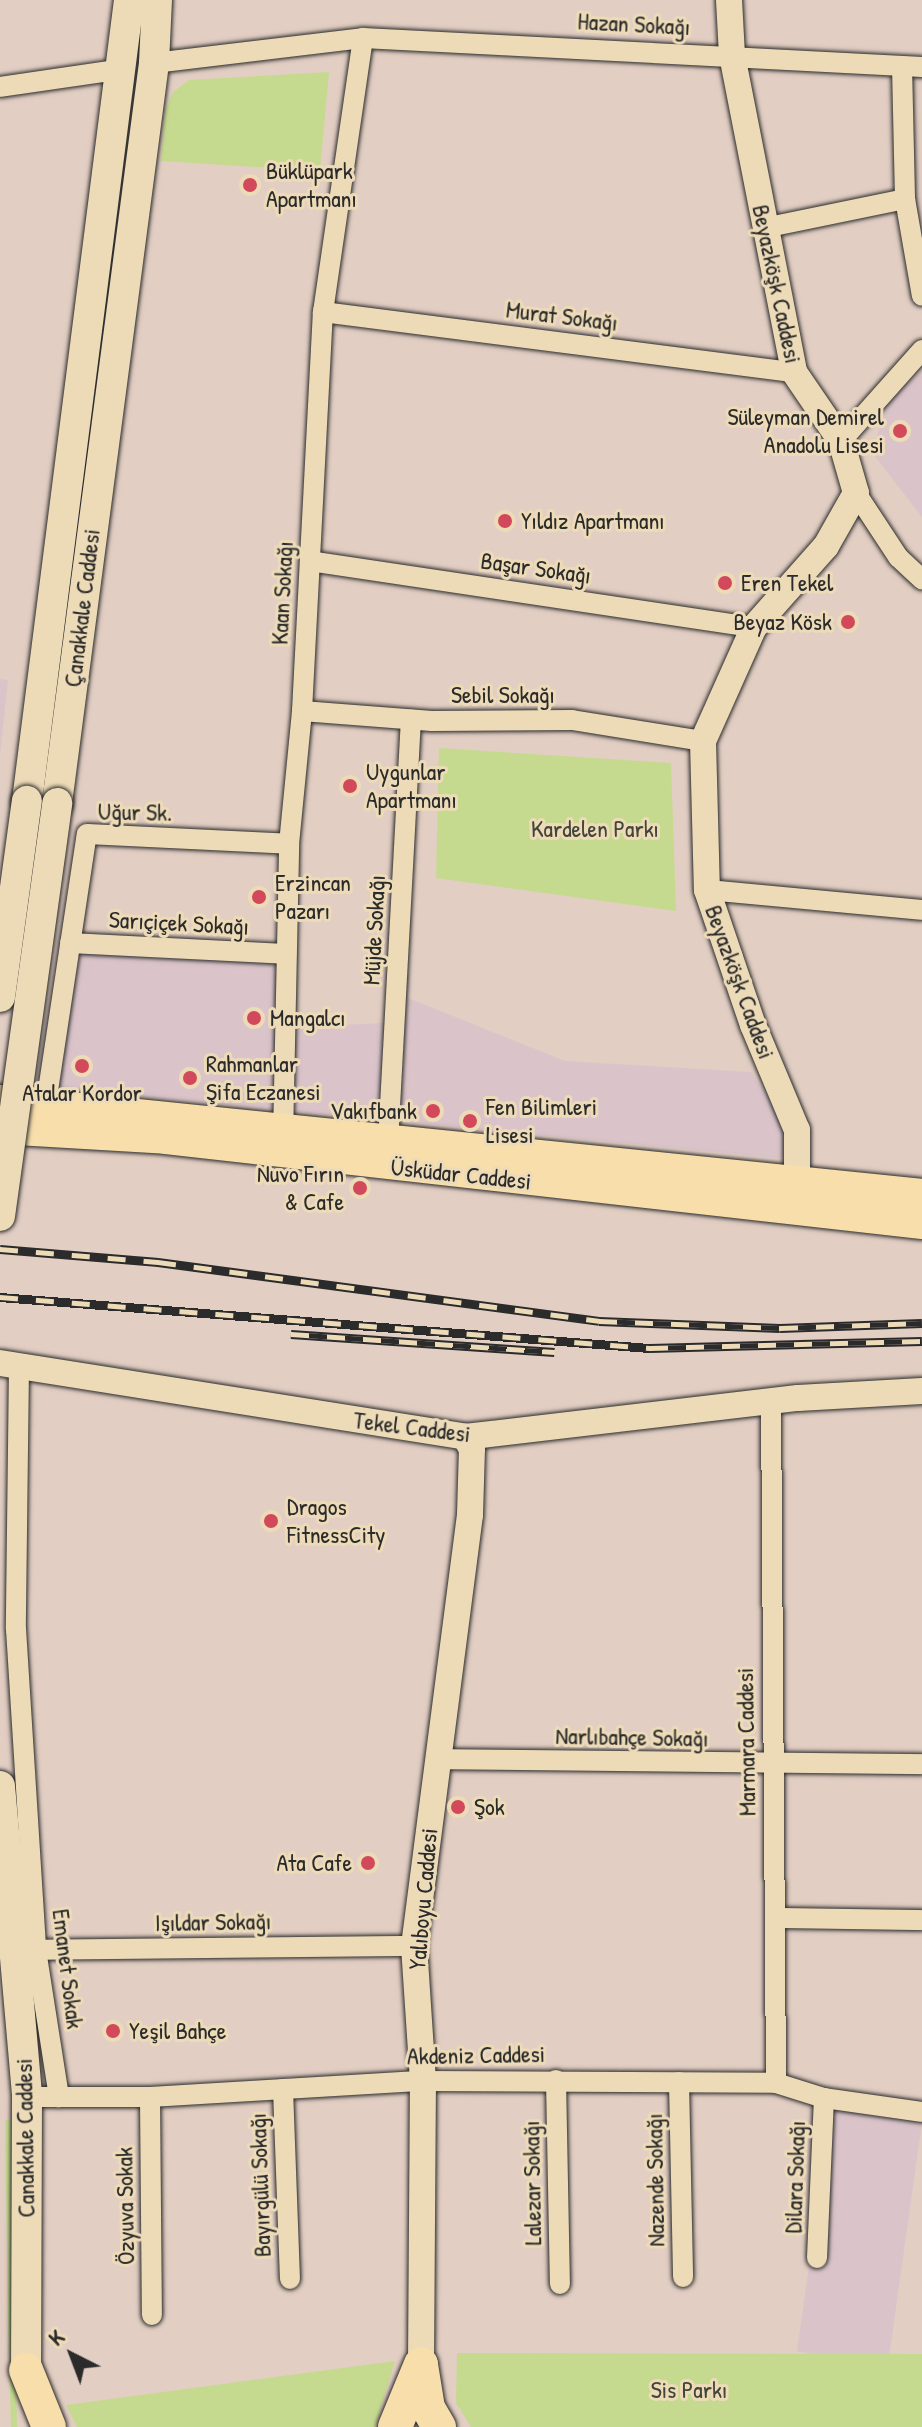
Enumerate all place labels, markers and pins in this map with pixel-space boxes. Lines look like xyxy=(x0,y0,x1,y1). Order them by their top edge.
place label: Büklüpark Apartmanı xyxy=(266,157,357,213)
marker: Büklüpark Apartmanı xyxy=(241,176,259,194)
place label: Süleyman Demirel Anadolu Lisesi xyxy=(727,403,884,459)
marker: Süleyman Demirel Anadolu Lisesi xyxy=(891,422,909,440)
place label: Yıldız Apartmanı xyxy=(521,507,665,535)
marker: Yıldız Apartmanı xyxy=(496,512,514,530)
place label: Eren Tekel xyxy=(741,569,833,597)
marker: Eren Tekel xyxy=(716,574,734,592)
place label: Beyaz Kösk xyxy=(734,608,832,636)
marker: Beyaz Kösk xyxy=(839,613,857,631)
place label: Uygunlar Apartmanı xyxy=(366,758,457,814)
marker: Uygunlar Apartmanı xyxy=(341,777,359,795)
place label: Erzincan Pazarı xyxy=(275,869,351,925)
marker: Erzincan Pazarı xyxy=(250,888,268,906)
place label: Mangalcı xyxy=(270,1004,346,1032)
marker: Mangalcı xyxy=(245,1009,263,1027)
place label: Rahmanlar Şifa Eczanesi xyxy=(206,1050,321,1106)
marker: Atalar Kordor xyxy=(73,1057,91,1075)
marker: Rahmanlar Şifa Eczanesi xyxy=(181,1069,199,1087)
place label: Atalar Kordor xyxy=(22,1079,142,1107)
place label: Fen Bilimleri Lisesi xyxy=(486,1093,597,1149)
place label: Vakıfbank xyxy=(330,1097,417,1125)
marker: Vakıfbank xyxy=(424,1102,442,1120)
marker: Fen Bilimleri Lisesi xyxy=(461,1112,479,1130)
place label: Nuvo Fırın & Cafe xyxy=(257,1160,344,1216)
marker: Nuvo Fırın & Cafe xyxy=(351,1179,369,1197)
place label: Dragos FitnessCity xyxy=(287,1493,385,1549)
marker: Dragos FitnessCity xyxy=(262,1512,280,1530)
place label: Şok xyxy=(474,1793,505,1821)
marker: Şok xyxy=(449,1798,467,1816)
place label: Ata Cafe xyxy=(276,1849,352,1877)
marker: Ata Cafe xyxy=(359,1854,377,1872)
place label: Yeşil Bahçe xyxy=(129,2017,226,2045)
marker: Yeşil Bahçe xyxy=(104,2022,122,2040)

